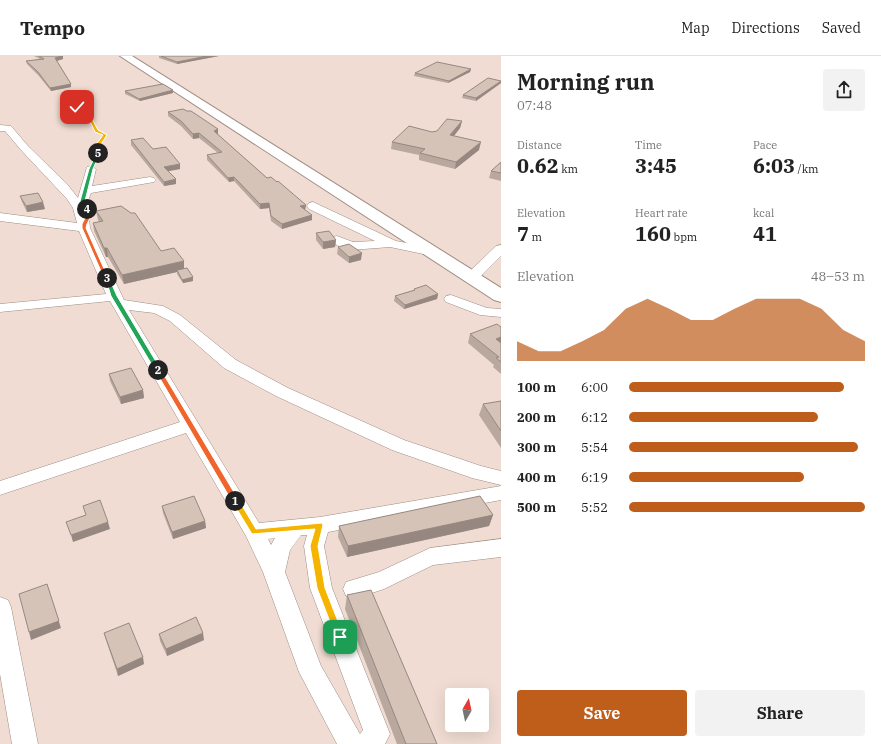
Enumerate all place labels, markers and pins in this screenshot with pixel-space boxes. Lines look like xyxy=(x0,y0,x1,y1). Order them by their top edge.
pin xyxy=(60,90,94,124)
pin: 5 xyxy=(88,143,108,163)
pin: 4 xyxy=(77,199,97,219)
pin: 3 xyxy=(97,268,117,288)
pin: 2 xyxy=(148,360,168,380)
pin: 1 xyxy=(225,491,245,511)
pin xyxy=(323,620,357,654)

